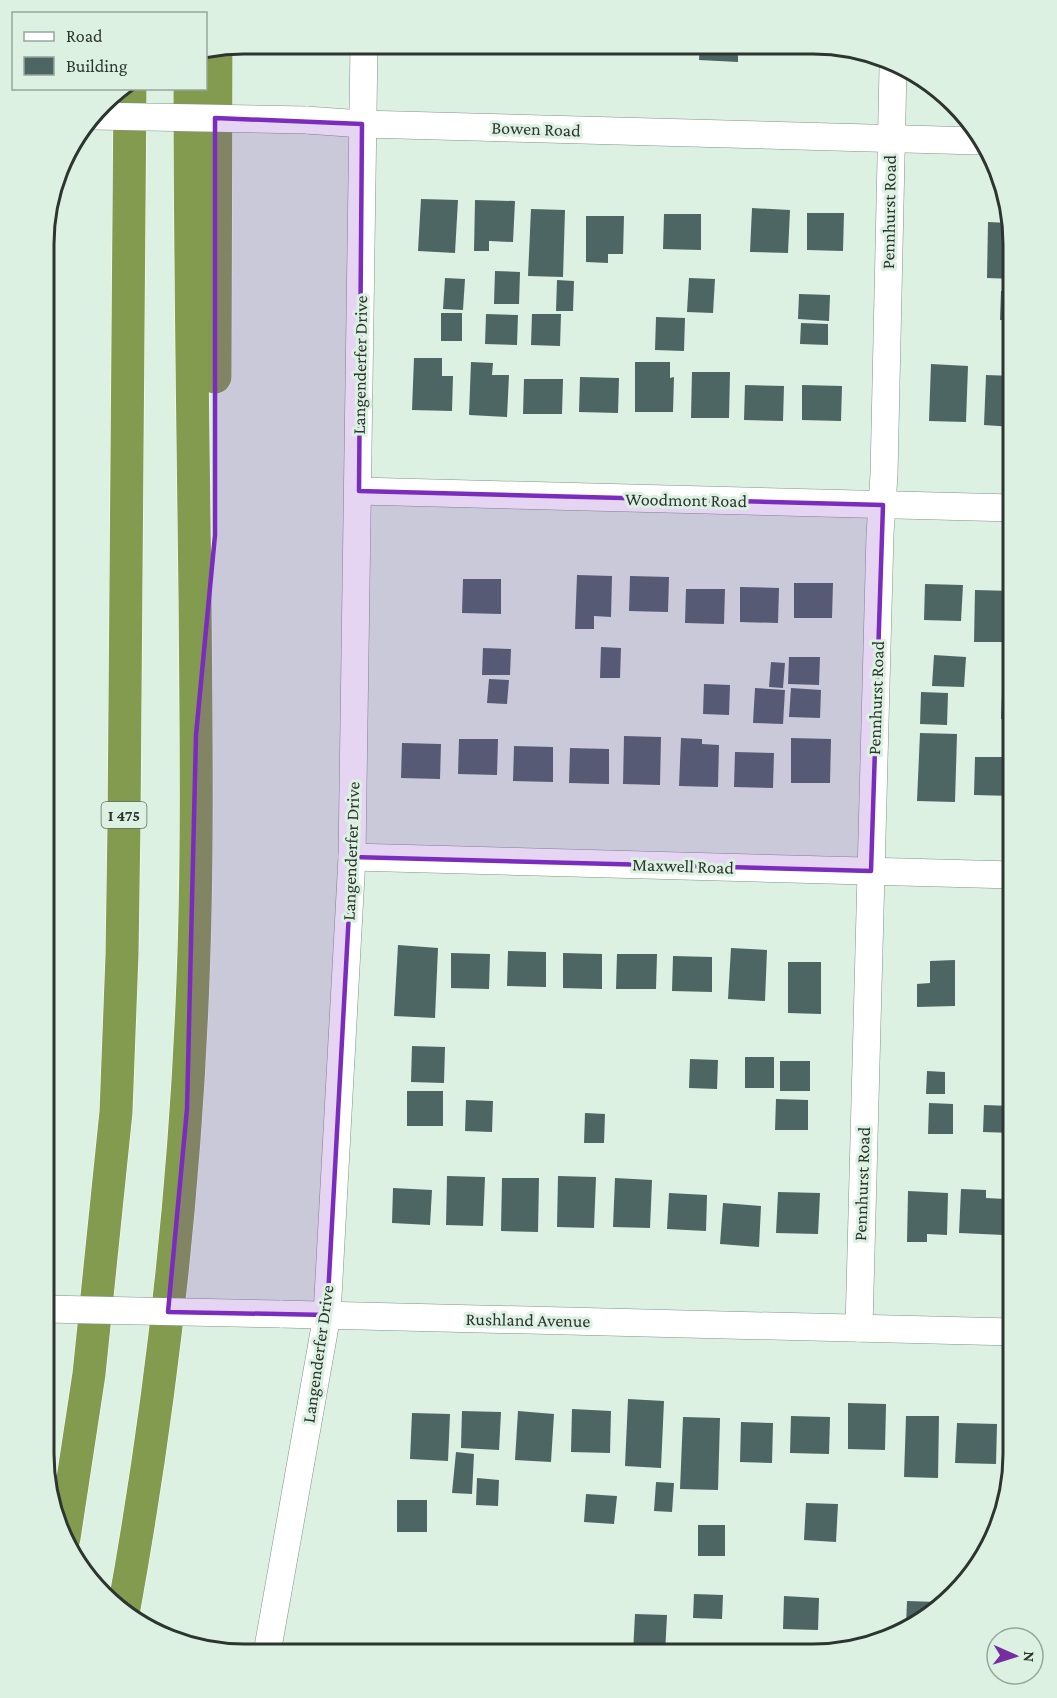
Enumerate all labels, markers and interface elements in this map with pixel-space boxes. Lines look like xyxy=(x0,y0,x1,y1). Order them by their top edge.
legend xyxy=(12,12,207,90)
text: Road xyxy=(66,26,103,46)
text: Building xyxy=(66,56,128,76)
street label: Bowen Road xyxy=(491,117,581,141)
street label: Pennhurst Road xyxy=(878,154,900,269)
street label: Langenderfer Drive xyxy=(349,295,371,435)
street label: Woodmont Road xyxy=(625,489,748,511)
street label: Pennhurst Road xyxy=(864,640,888,755)
street label: Langenderfer Drive xyxy=(339,781,363,921)
road number: I 475 xyxy=(102,802,146,828)
street label: Maxwell Road xyxy=(632,854,735,878)
street label: Pennhurst Road xyxy=(850,1126,874,1241)
street label: Langenderfer Drive xyxy=(298,1284,338,1424)
street label: Rushland Avenue xyxy=(466,1309,591,1331)
north arrow xyxy=(985,1626,1045,1686)
text: N xyxy=(1021,1651,1038,1663)

